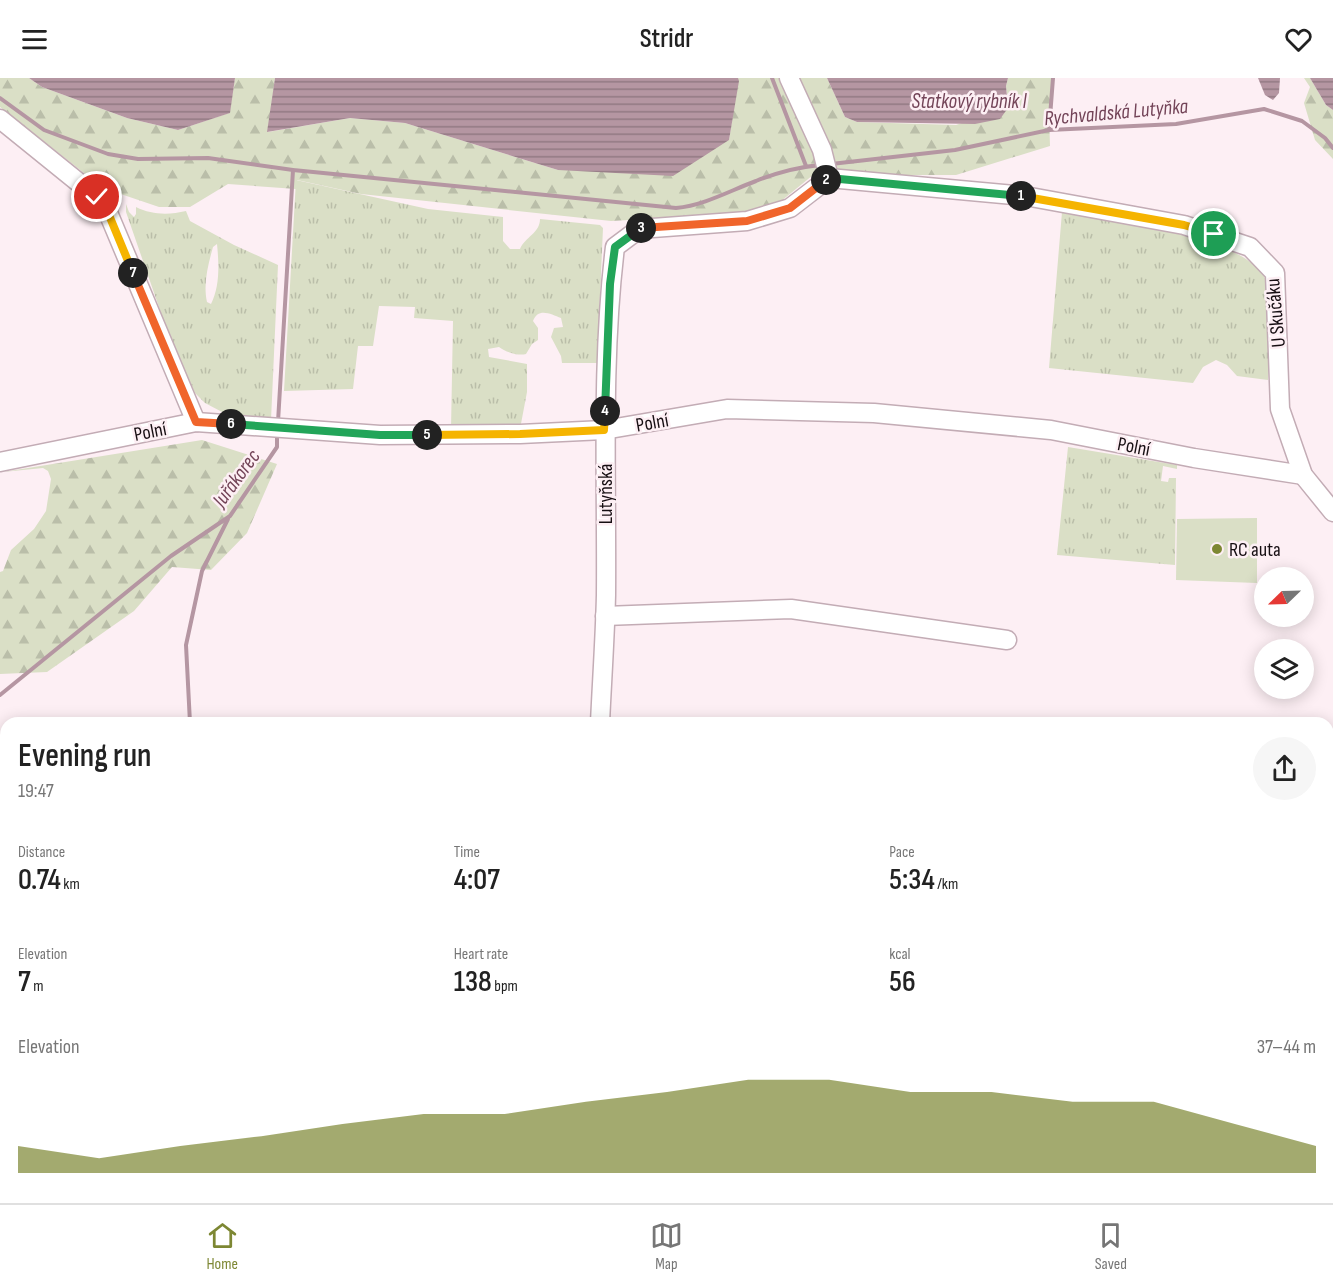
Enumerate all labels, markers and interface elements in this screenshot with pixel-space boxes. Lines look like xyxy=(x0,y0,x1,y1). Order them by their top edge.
icon: menu xyxy=(18,23,51,56)
text: Stridr xyxy=(640,23,693,55)
icon: heart xyxy=(1282,23,1315,56)
water label: Statkový rybník I xyxy=(911,89,1027,114)
water label: Rychvaldská Lutyňka xyxy=(1043,94,1190,131)
pin: 2 xyxy=(811,165,841,195)
text: 2 xyxy=(822,170,830,189)
pin xyxy=(71,171,122,222)
icon: check xyxy=(80,180,113,213)
pin: 1 xyxy=(1006,181,1036,211)
text: 1 xyxy=(1018,186,1024,205)
pin xyxy=(1188,208,1239,259)
pin: 3 xyxy=(626,213,656,243)
icon: arrive xyxy=(1197,217,1230,250)
text: 3 xyxy=(637,218,645,237)
pin: 7 xyxy=(118,258,148,288)
text: 7 xyxy=(130,263,136,282)
street label: U Skučáku xyxy=(1261,277,1291,348)
pin: 4 xyxy=(590,396,620,426)
text: 4 xyxy=(601,401,609,420)
street label: Polní xyxy=(634,408,671,438)
pin: 6 xyxy=(216,409,246,439)
text: 6 xyxy=(227,414,235,433)
street label: Polní xyxy=(132,417,169,447)
pin: 5 xyxy=(412,420,442,450)
text: 5 xyxy=(423,425,431,444)
street label: Polní xyxy=(1115,432,1152,462)
water label: Juřákorec xyxy=(206,444,266,514)
street label: Lutyňská xyxy=(594,464,618,524)
place label: RC auta xyxy=(1229,538,1281,562)
marker: RC auta xyxy=(1210,542,1224,556)
north arrow xyxy=(1254,567,1314,627)
map controls xyxy=(1254,567,1314,699)
button: layers xyxy=(1254,639,1314,699)
text: Evening run xyxy=(18,736,152,776)
button: share xyxy=(1253,737,1316,800)
text: 19:47 xyxy=(18,779,54,803)
text: Distance xyxy=(18,843,65,862)
text: Time xyxy=(454,843,480,862)
text: Pace xyxy=(889,843,915,862)
text: 0.74 xyxy=(18,862,61,898)
text: 4:07 xyxy=(454,862,500,898)
text: 5:34 xyxy=(889,862,935,898)
text: km xyxy=(61,875,80,894)
text: /km xyxy=(935,875,958,894)
text: Elevation xyxy=(18,945,67,964)
text: Heart rate xyxy=(454,945,508,964)
text: kcal xyxy=(889,945,911,964)
text: 7 xyxy=(18,964,31,1000)
text: 138 xyxy=(454,964,492,1000)
text: 56 xyxy=(889,964,916,1000)
text: m xyxy=(31,977,43,996)
text: bpm xyxy=(492,977,518,996)
text: Elevation xyxy=(18,1035,80,1059)
text: 37–44 m xyxy=(1257,1035,1316,1059)
tab: Home xyxy=(206,1219,239,1274)
tab: Map xyxy=(650,1219,683,1274)
tab: Saved xyxy=(1094,1219,1127,1274)

